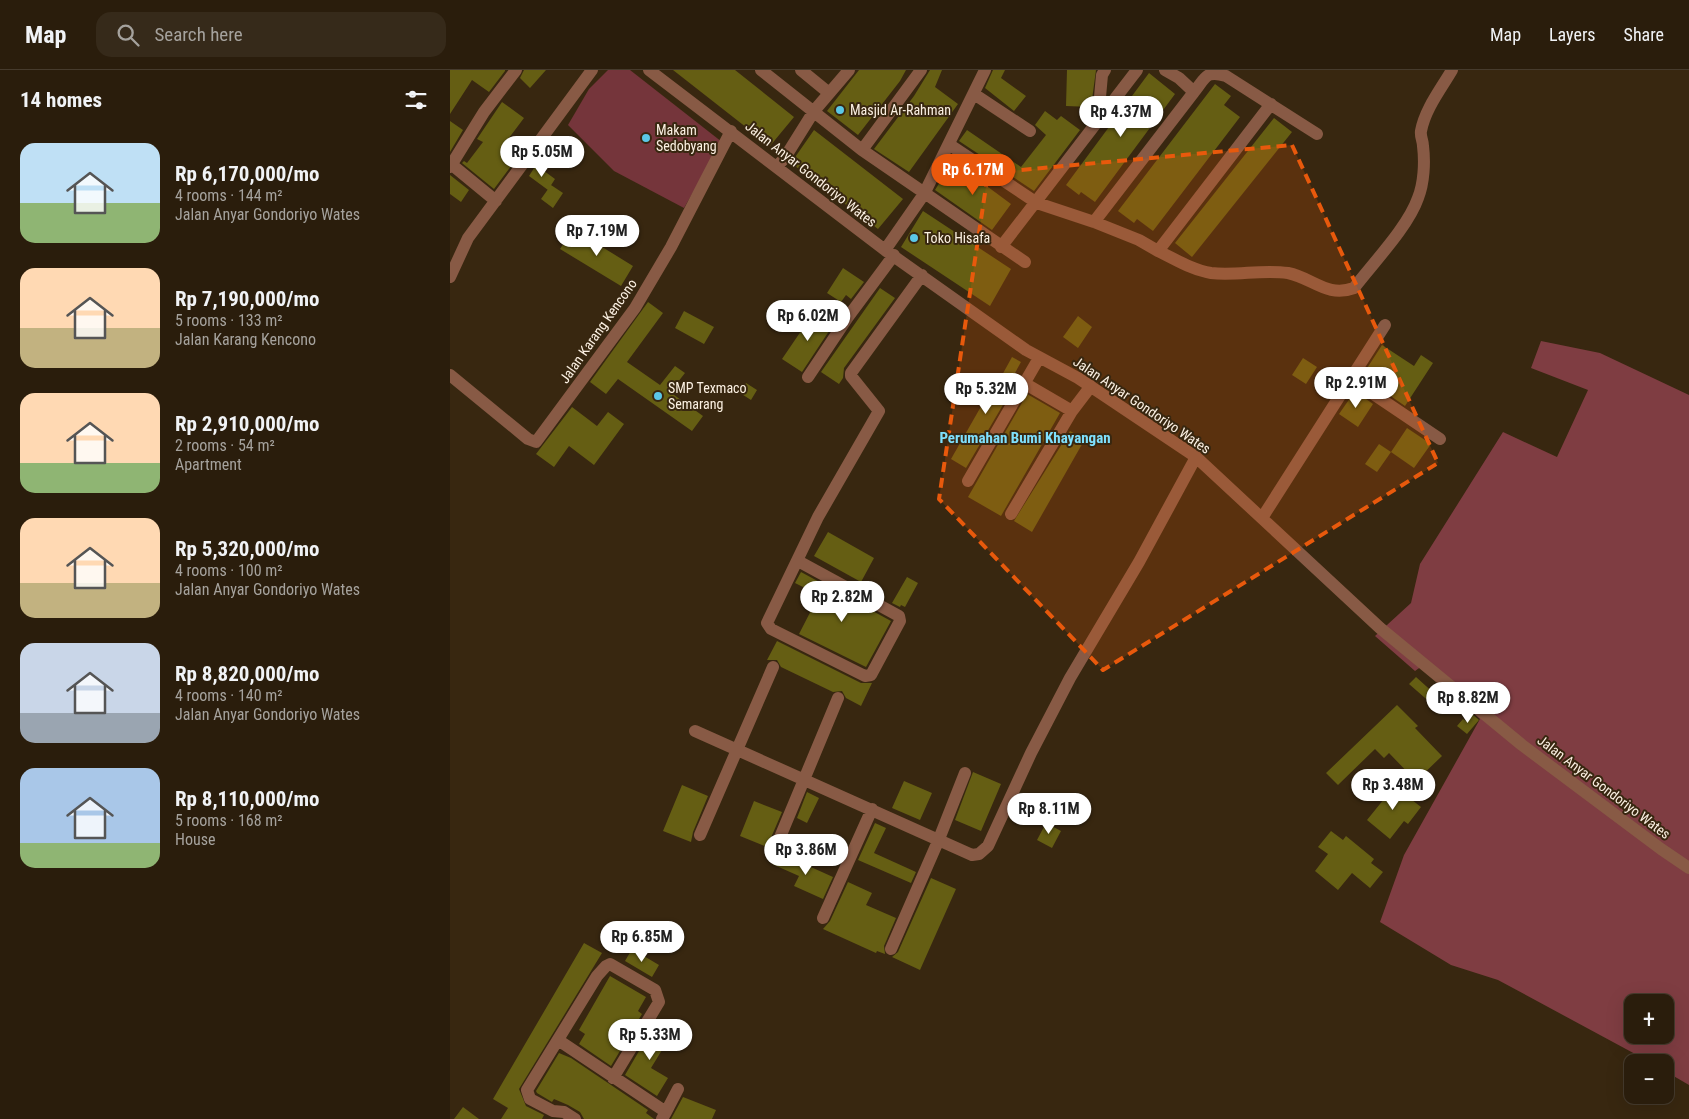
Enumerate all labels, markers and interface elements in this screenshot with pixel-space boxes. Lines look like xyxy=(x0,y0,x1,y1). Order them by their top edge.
search box xyxy=(96,12,446,57)
text: Map xyxy=(25,21,66,49)
icon: search xyxy=(114,21,142,49)
text: Search here xyxy=(154,23,243,46)
text: Map xyxy=(1490,24,1521,45)
text: Layers xyxy=(1549,24,1596,45)
text: Share xyxy=(1624,24,1664,45)
icon: filters xyxy=(402,86,430,114)
text: 14 homes xyxy=(20,88,102,112)
pin: Rp 4.37M xyxy=(1069,96,1173,138)
place label: Masjid Ar-Rahman xyxy=(850,102,951,118)
text: Rp 4.37M xyxy=(1090,102,1152,121)
marker: Masjid Ar-Rahman xyxy=(834,104,846,116)
street label: Jalan Anyar Gondoriyo Wates xyxy=(742,118,880,230)
place label: Makam Sedobyang xyxy=(656,122,717,154)
marker: Makam Sedobyang xyxy=(640,132,652,144)
pin: Rp 5.05M xyxy=(490,136,594,178)
text: Rp 5.05M xyxy=(511,142,573,161)
pin: Rp 6.17M xyxy=(921,154,1025,196)
text: Rp 6.17M xyxy=(942,160,1004,179)
text: Rp 6,170,000/mo xyxy=(175,162,319,186)
icon: home xyxy=(60,163,120,223)
text: 4 rooms · 144 m² xyxy=(175,186,283,205)
text: Jalan Anyar Gondoriyo Wates xyxy=(175,205,360,224)
pin: Rp 7.19M xyxy=(545,214,649,257)
text: Rp 7.19M xyxy=(566,221,628,240)
place label: Toko Hisafa xyxy=(924,230,990,246)
marker: Toko Hisafa xyxy=(908,232,920,244)
street label: Jalan Karang Kencono xyxy=(556,276,640,386)
text: Rp 7,190,000/mo xyxy=(175,287,319,311)
icon: home xyxy=(60,288,120,348)
pin: Rp 6.02M xyxy=(756,300,860,342)
text: Rp 6.02M xyxy=(777,306,839,325)
text: 5 rooms · 133 m² xyxy=(175,311,283,330)
text: Jalan Karang Kencono xyxy=(175,330,316,349)
street label: Jalan Anyar Gondoriyo Wates xyxy=(1070,353,1214,457)
pin: Rp 2.91M xyxy=(1304,366,1408,409)
pin: Rp 5.32M xyxy=(934,372,1038,415)
text: Rp 2.91M xyxy=(1325,373,1387,392)
text: Rp 5.32M xyxy=(955,379,1017,398)
place label: SMP Texmaco Semarang xyxy=(668,380,747,412)
marker: SMP Texmaco Semarang xyxy=(652,390,664,402)
text: Rp 2,910,000/mo xyxy=(175,412,319,436)
icon: home xyxy=(60,413,120,473)
district label: Perumahan Bumi Khayangan xyxy=(939,429,1111,447)
text: 2 rooms · 54 m² xyxy=(175,436,275,455)
text: Apartment xyxy=(175,455,242,474)
text: Rp 5,320,000/mo xyxy=(175,537,319,561)
icon: home xyxy=(60,538,120,598)
text: 4 rooms · 100 m² xyxy=(175,561,283,580)
text: Jalan Anyar Gondoriyo Wates xyxy=(175,580,360,599)
pin: Rp 2.82M xyxy=(790,580,894,623)
text: Rp 2.82M xyxy=(811,587,873,606)
text: Rp 8,820,000/mo xyxy=(175,662,319,686)
icon: home xyxy=(60,663,120,723)
pin: Rp 8.82M xyxy=(1416,682,1520,724)
text: 4 rooms · 140 m² xyxy=(175,686,283,705)
text: Rp 8.82M xyxy=(1437,688,1499,707)
text: Jalan Anyar Gondoriyo Wates xyxy=(175,705,360,724)
street label: Jalan Anyar Gondoriyo Wates xyxy=(1535,732,1673,842)
pin: Rp 3.48M xyxy=(1341,768,1445,811)
text: Rp 3.48M xyxy=(1362,775,1424,794)
text: Rp 8,110,000/mo xyxy=(175,787,319,811)
icon: home xyxy=(60,788,120,848)
pin: Rp 8.11M xyxy=(997,792,1101,835)
text: Rp 8.11M xyxy=(1018,799,1080,818)
text: 5 rooms · 168 m² xyxy=(175,811,283,830)
text: House xyxy=(175,830,215,849)
pin: Rp 3.86M xyxy=(754,834,858,876)
text: Rp 3.86M xyxy=(775,840,837,859)
pin: Rp 6.85M xyxy=(590,920,694,963)
text: Rp 6.85M xyxy=(611,927,673,946)
map controls xyxy=(1624,994,1674,1104)
button: + xyxy=(1624,994,1674,1044)
pin: Rp 5.33M xyxy=(598,1018,702,1061)
text: Rp 5.33M xyxy=(619,1025,681,1044)
button: − xyxy=(1624,1054,1674,1104)

